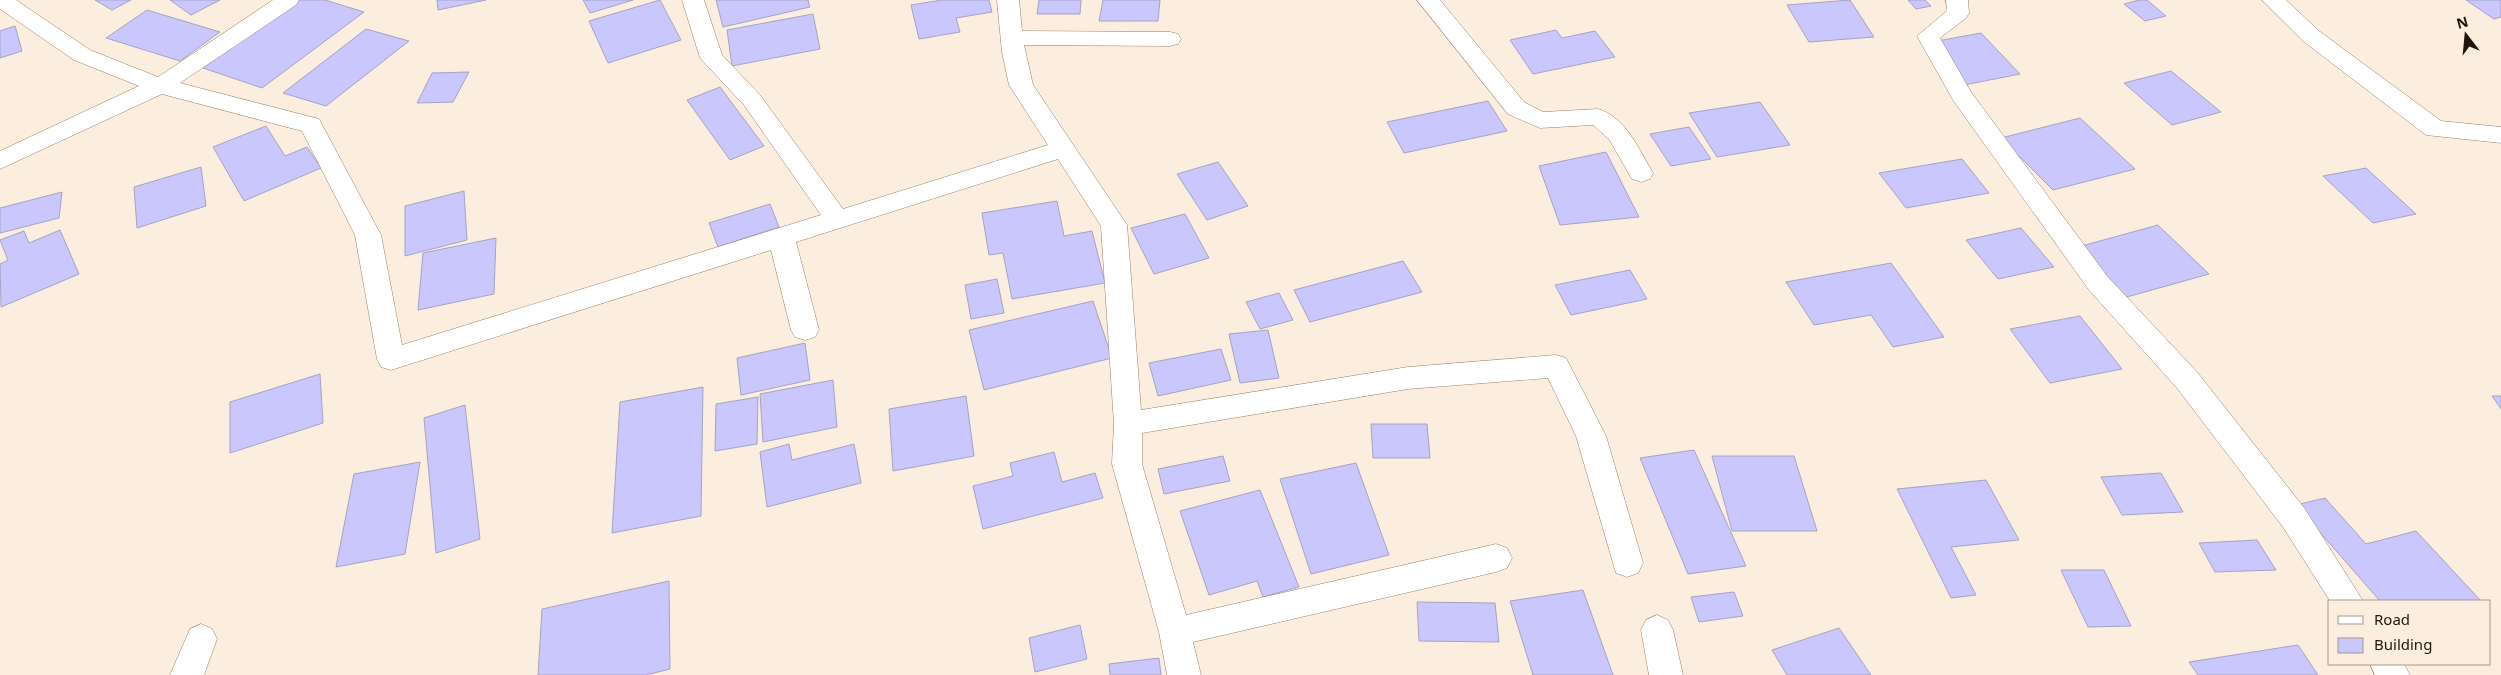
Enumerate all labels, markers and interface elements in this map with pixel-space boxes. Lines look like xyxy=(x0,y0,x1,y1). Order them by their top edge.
north arrow xyxy=(2441,10,2491,60)
text: N xyxy=(2454,11,2470,33)
legend xyxy=(2328,600,2491,665)
text: Road xyxy=(2374,609,2410,629)
text: Building xyxy=(2374,634,2432,654)

